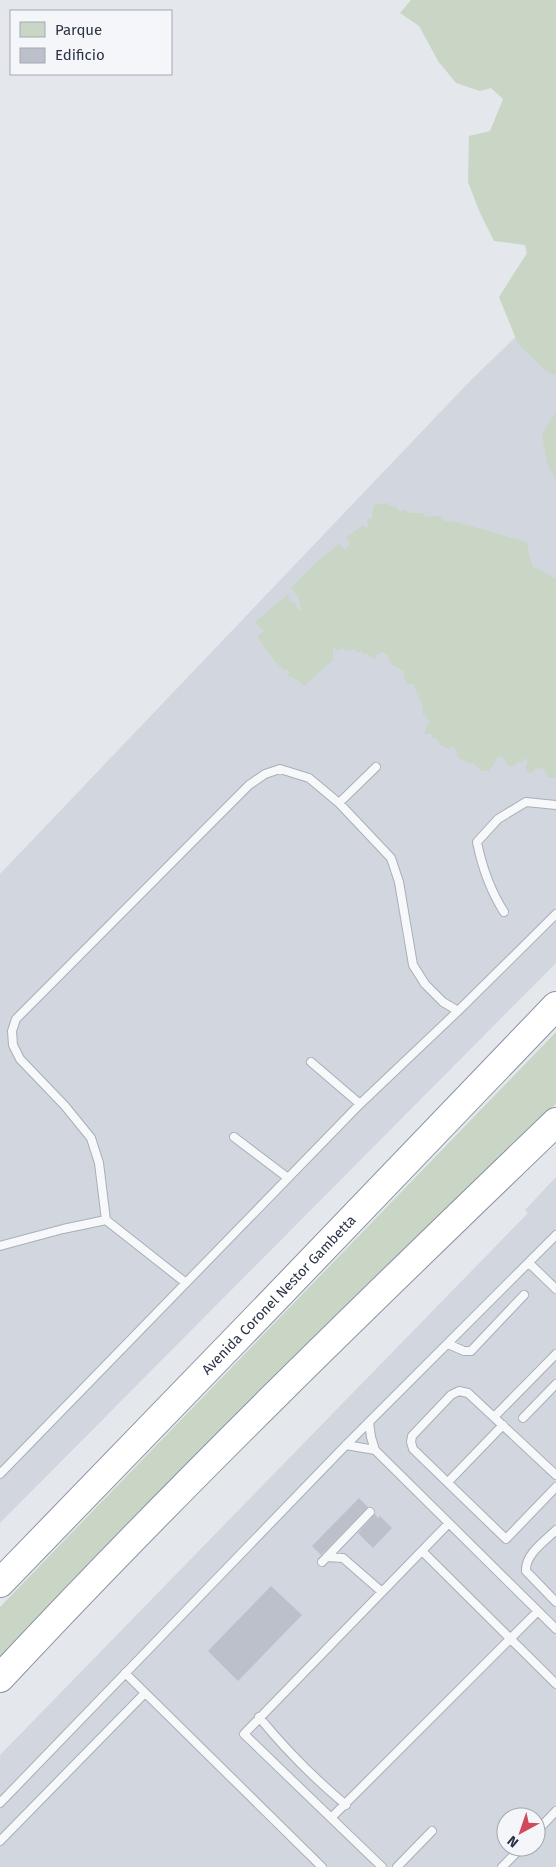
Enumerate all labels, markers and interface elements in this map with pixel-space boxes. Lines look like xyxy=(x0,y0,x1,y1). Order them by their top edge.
legend xyxy=(10,10,172,75)
text: Parque xyxy=(55,21,102,39)
text: Edificio xyxy=(55,46,105,64)
street label: Avenida Coronel Nestor Gambetta xyxy=(198,1211,359,1378)
north arrow xyxy=(496,1807,546,1857)
text: N xyxy=(504,1832,522,1851)

